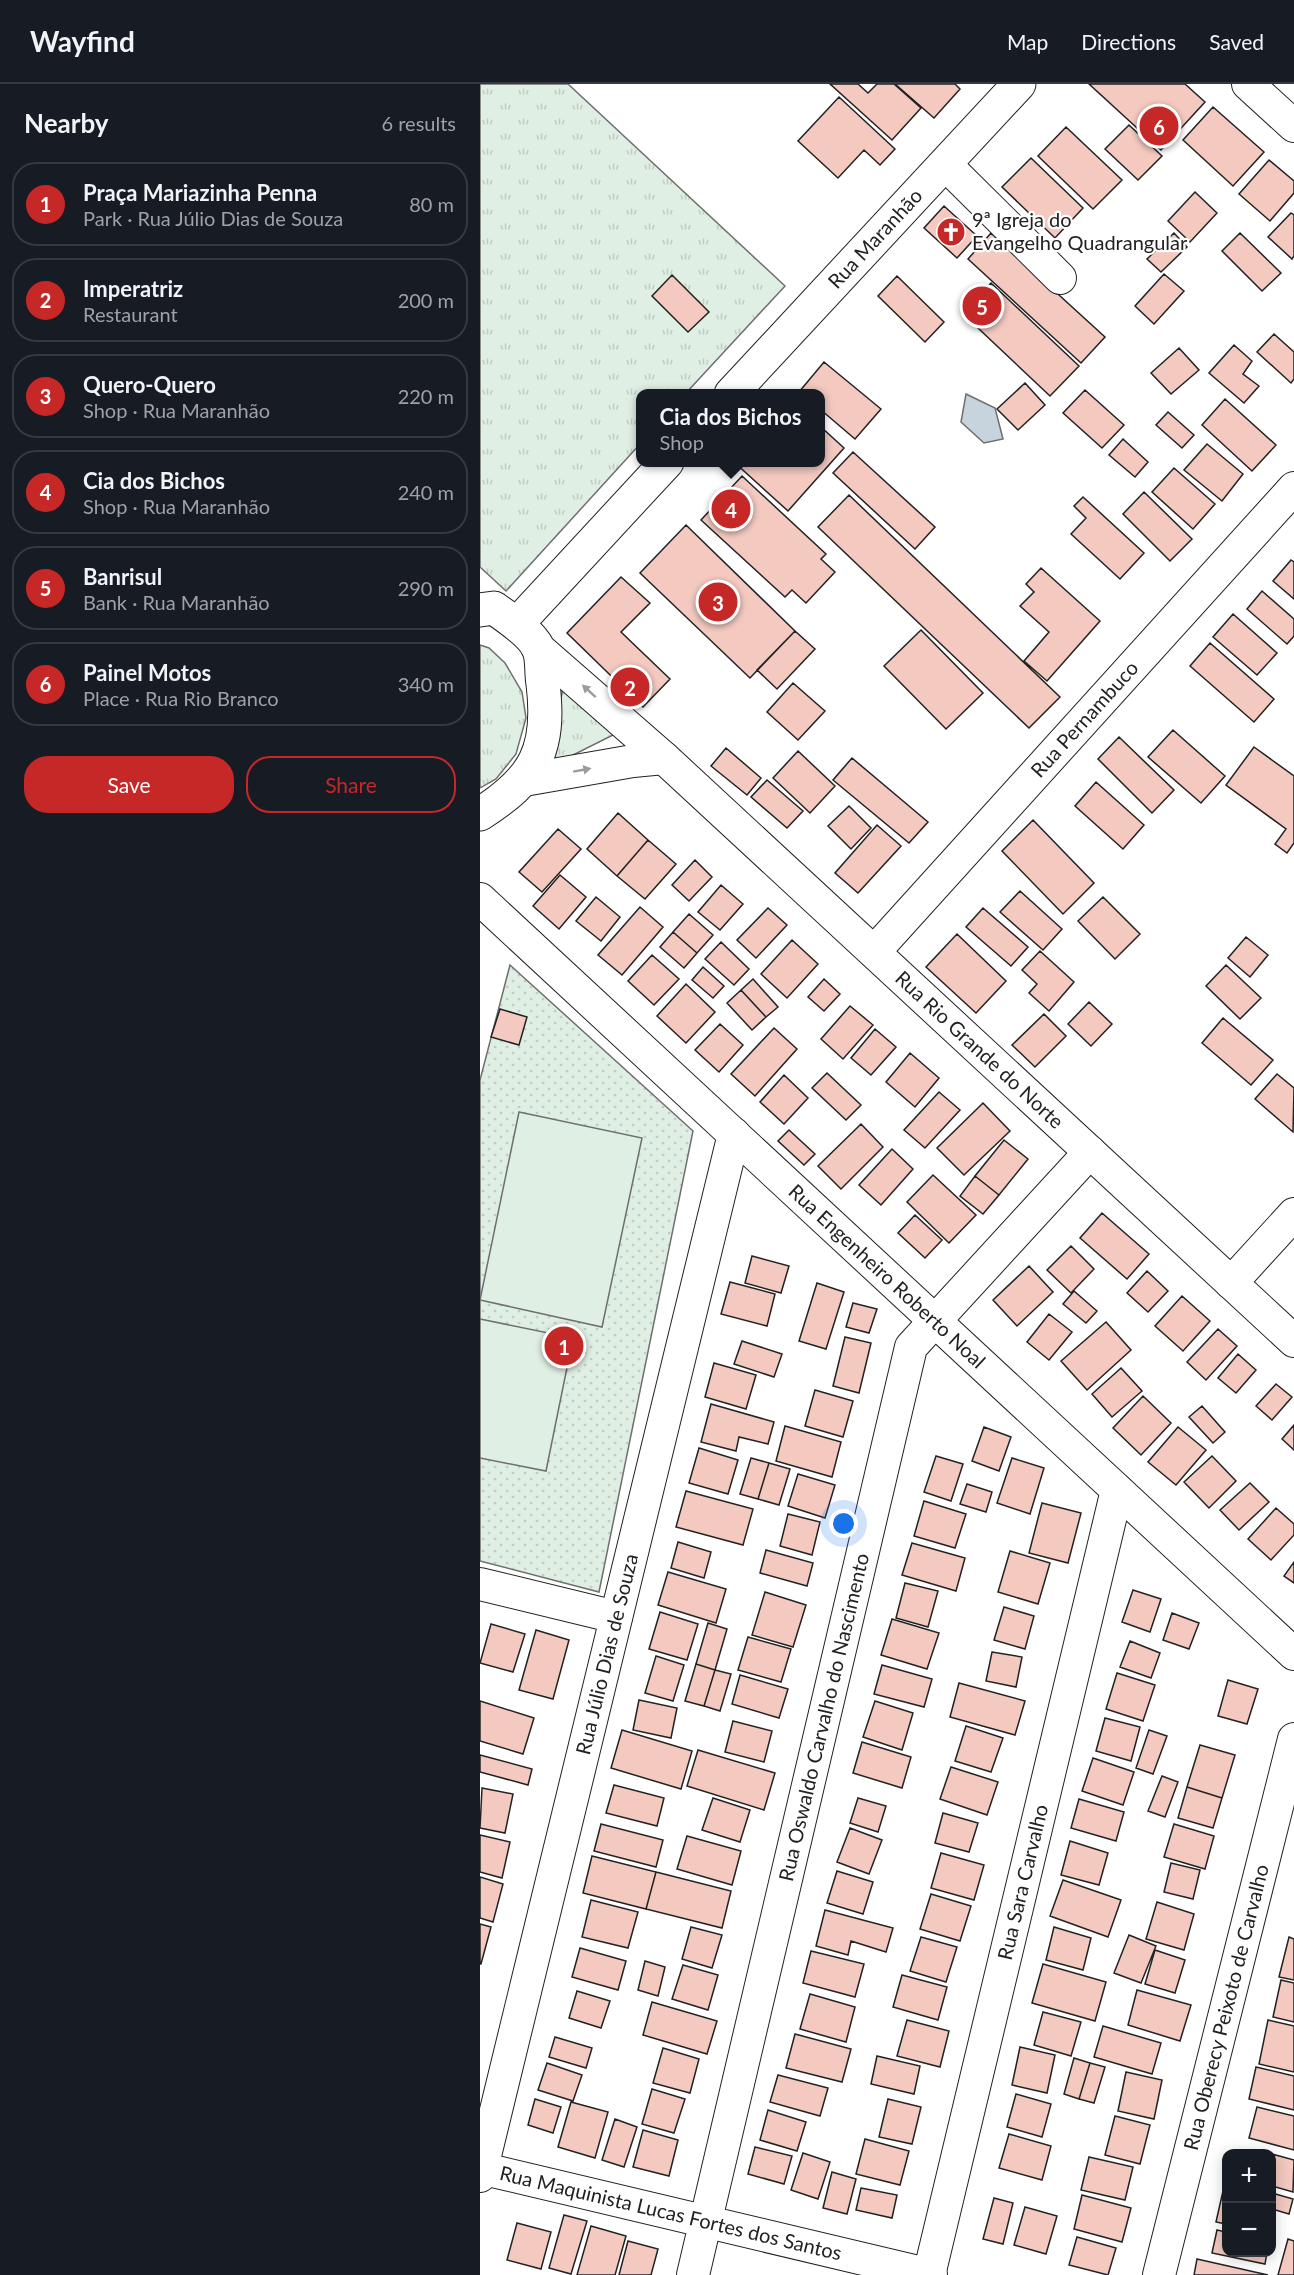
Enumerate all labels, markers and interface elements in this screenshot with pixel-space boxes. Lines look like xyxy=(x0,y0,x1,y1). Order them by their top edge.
text: Wayfind xyxy=(30,24,135,58)
text: Map xyxy=(1007,29,1048,54)
text: Directions xyxy=(1081,29,1176,54)
text: Saved xyxy=(1209,29,1264,54)
pin: 6 xyxy=(1140,104,1178,148)
text: Nearby xyxy=(24,107,109,139)
text: 6 results xyxy=(381,111,456,135)
text: Praça Mariazinha Penna xyxy=(83,179,317,206)
street label: Rua Maranhão xyxy=(822,183,927,293)
text: 1 xyxy=(40,192,51,216)
text: 80 m xyxy=(409,192,454,216)
text: Park · Rua Júlio Dias de Souza xyxy=(83,206,343,230)
place label: 9ª Igreja do Evangelho Quadrangular xyxy=(972,207,1188,254)
church icon: 9ª Igreja do Evangelho Quadrangular xyxy=(935,216,967,248)
text: Imperatriz xyxy=(83,275,183,302)
pin: 5 xyxy=(962,284,1002,328)
text: 2 xyxy=(40,288,51,312)
text: 200 m xyxy=(398,288,454,312)
text: Restaurant xyxy=(83,302,178,326)
text: Quero-Quero xyxy=(83,371,216,398)
text: 3 xyxy=(40,384,51,408)
text: 220 m xyxy=(398,384,454,408)
popup xyxy=(636,389,825,467)
text: Shop · Rua Maranhão xyxy=(83,398,270,422)
text: Cia dos Bichos xyxy=(660,403,802,430)
text: Shop xyxy=(660,430,704,454)
text: Cia dos Bichos xyxy=(83,467,225,494)
text: 4 xyxy=(40,480,51,504)
text: 240 m xyxy=(398,480,454,504)
pin: 4 xyxy=(712,486,750,532)
text: Shop · Rua Maranhão xyxy=(83,494,270,518)
text: Banrisul xyxy=(83,563,162,590)
text: 5 xyxy=(40,576,51,600)
text: 290 m xyxy=(398,576,454,600)
pin: 3 xyxy=(698,580,738,624)
text: Bank · Rua Maranhão xyxy=(83,590,270,614)
street label: Rua Pernambuco xyxy=(1025,655,1143,782)
text: Painel Motos xyxy=(83,659,211,686)
pin: 2 xyxy=(610,664,650,710)
text: 6 xyxy=(40,672,51,696)
text: 340 m xyxy=(398,672,454,696)
one-way arrow xyxy=(582,685,597,698)
text: Place · Rua Rio Branco xyxy=(83,686,279,710)
button: Save xyxy=(24,756,234,813)
button: Share xyxy=(246,756,456,813)
one-way arrow xyxy=(572,765,591,774)
street label: Rua Rio Grande do Norte xyxy=(891,965,1069,1133)
street label: Rua Engenheiro Roberto Noal xyxy=(784,1179,991,1373)
pin: 1 xyxy=(544,1324,584,1368)
your location xyxy=(829,1509,858,1538)
street label: Rua Júlio Dias de Souza xyxy=(570,1551,642,1757)
street label: Rua Oswaldo Carvalho do Nascimento xyxy=(773,1551,873,1883)
street label: Rua Sara Carvalho xyxy=(992,1802,1052,1962)
street label: Rua Oberecy Peixoto de Carvalho xyxy=(1178,1862,1273,2153)
map controls xyxy=(1222,2149,1276,2257)
button: + xyxy=(1222,2149,1276,2203)
street label: Rua Maquinista Lucas Fortes dos Santos xyxy=(498,2160,844,2264)
button: − xyxy=(1222,2203,1276,2257)

